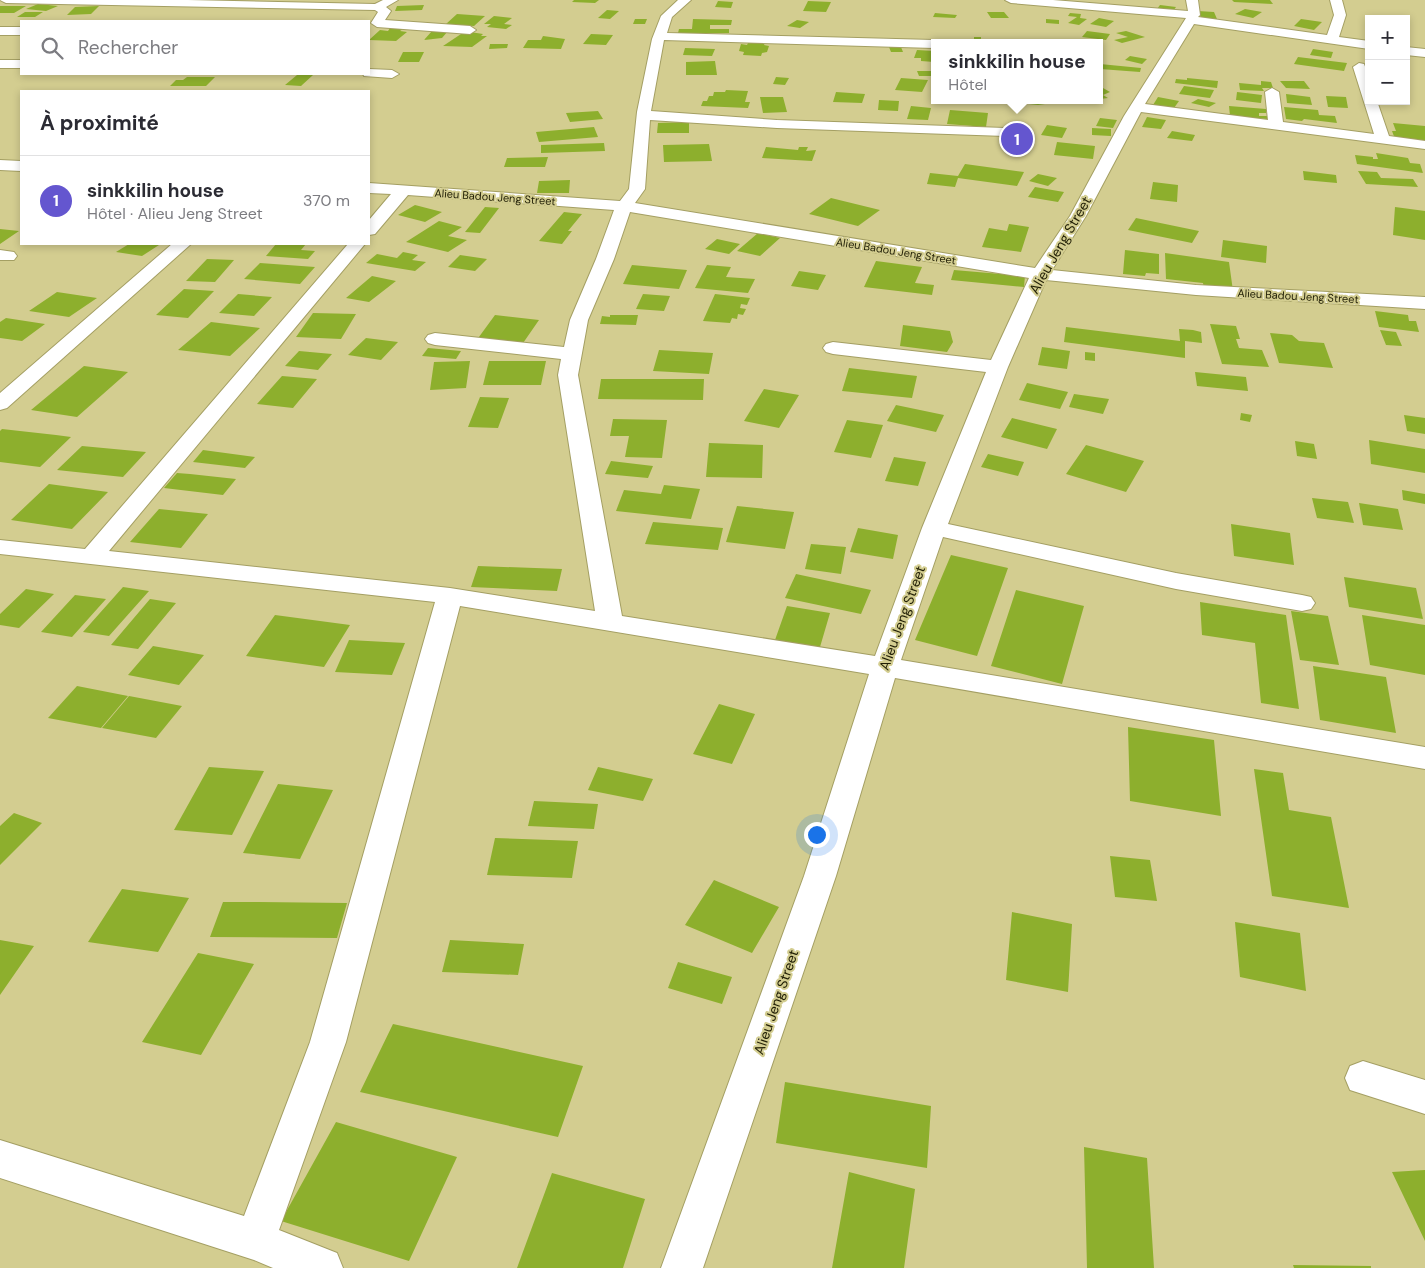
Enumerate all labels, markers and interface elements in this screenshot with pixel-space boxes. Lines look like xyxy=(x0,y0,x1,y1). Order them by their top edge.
map controls xyxy=(1365,15,1410,105)
button: + xyxy=(1365,15,1410,60)
search box xyxy=(20,20,370,75)
icon: search xyxy=(38,34,66,62)
text: Rechercher xyxy=(78,35,178,60)
popup xyxy=(931,39,1103,104)
text: sinkkilin house xyxy=(948,49,1086,74)
button: − xyxy=(1365,60,1410,105)
text: Hôtel xyxy=(948,74,987,95)
text: À proximité xyxy=(40,109,159,137)
pin: 1 xyxy=(1001,120,1033,158)
text: sinkkilin house xyxy=(87,178,224,203)
street label: Alieu Badou Jeng Street xyxy=(434,186,556,208)
text: 1 xyxy=(53,190,59,211)
text: 370 m xyxy=(303,190,350,211)
street label: Alieu Jeng Street xyxy=(1025,193,1095,297)
text: Hôtel · Alieu Jeng Street xyxy=(87,203,263,224)
street label: Alieu Badou Jeng Street xyxy=(835,235,957,267)
street label: Alieu Badou Jeng Street xyxy=(1237,286,1359,306)
street label: Alieu Jeng Street xyxy=(875,563,929,673)
your location xyxy=(804,822,830,848)
street label: Alieu Jeng Street xyxy=(750,947,802,1057)

